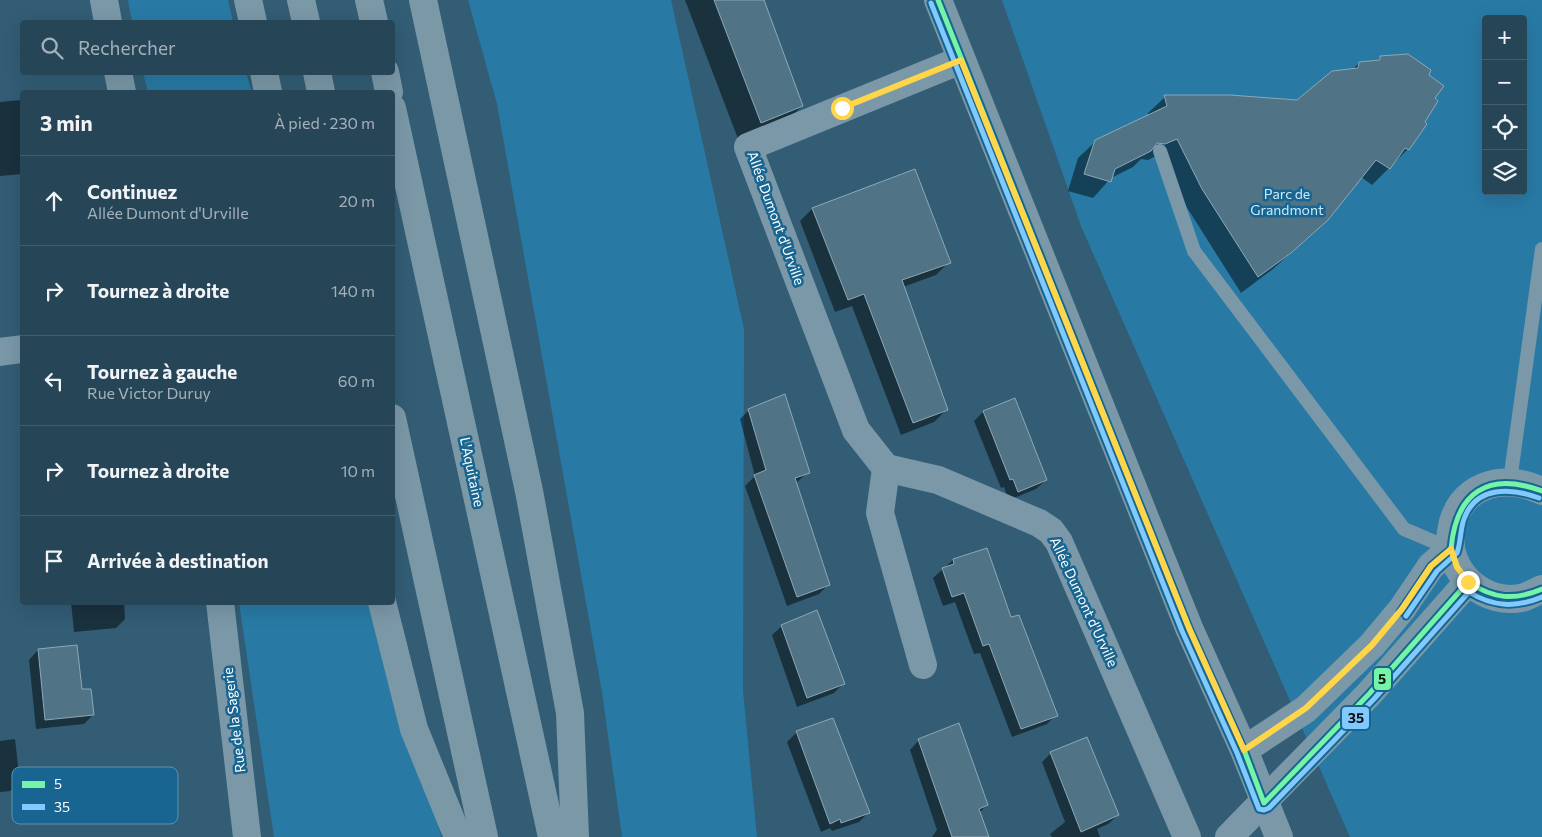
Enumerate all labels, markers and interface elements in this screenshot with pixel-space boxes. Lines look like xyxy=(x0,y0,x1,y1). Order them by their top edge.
map controls xyxy=(1482,15,1527,195)
button: + xyxy=(1482,15,1527,60)
search box xyxy=(20,20,395,75)
icon: search xyxy=(38,34,66,62)
text: Rechercher xyxy=(78,36,176,59)
button: − xyxy=(1482,60,1527,105)
route start xyxy=(831,97,854,120)
button: locate xyxy=(1482,105,1527,150)
text: 3 min xyxy=(40,110,93,135)
text: À pied · 230 m xyxy=(274,113,375,132)
street label: Allée Dumont d'Urville xyxy=(744,148,809,287)
button: layers xyxy=(1482,150,1527,195)
text: Continuez xyxy=(87,180,177,203)
park label: Parc de Grandmont xyxy=(1250,185,1324,218)
icon: ahead xyxy=(40,187,68,215)
text: 20 m xyxy=(339,191,375,210)
text: Allée Dumont d'Urville xyxy=(87,203,249,222)
icon: right xyxy=(40,277,68,305)
text: Tournez à droite xyxy=(87,279,229,302)
text: 140 m xyxy=(331,281,375,300)
text: Tournez à gauche xyxy=(87,360,237,383)
icon: left xyxy=(40,367,68,395)
text: 60 m xyxy=(338,371,375,390)
text: Rue Victor Duruy xyxy=(87,383,211,402)
street label: L'Aquitaine xyxy=(457,435,488,508)
icon: right xyxy=(40,457,68,485)
text: Tournez à droite xyxy=(87,459,229,482)
text: 10 m xyxy=(341,461,375,480)
street label: Allée Dumont d'Urville xyxy=(1047,534,1122,669)
icon: arrive xyxy=(40,547,68,575)
text: Arrivée à destination xyxy=(87,549,269,572)
route end xyxy=(1457,571,1480,594)
street label: Rue de la Sagerie xyxy=(219,666,248,774)
line badge: 5 xyxy=(1373,667,1392,691)
text: 5 xyxy=(1378,670,1386,687)
line badge: 35 xyxy=(1341,706,1370,730)
text: 35 xyxy=(1348,709,1364,726)
legend xyxy=(12,767,178,824)
text: 5 xyxy=(54,775,62,792)
text: 35 xyxy=(54,798,70,815)

